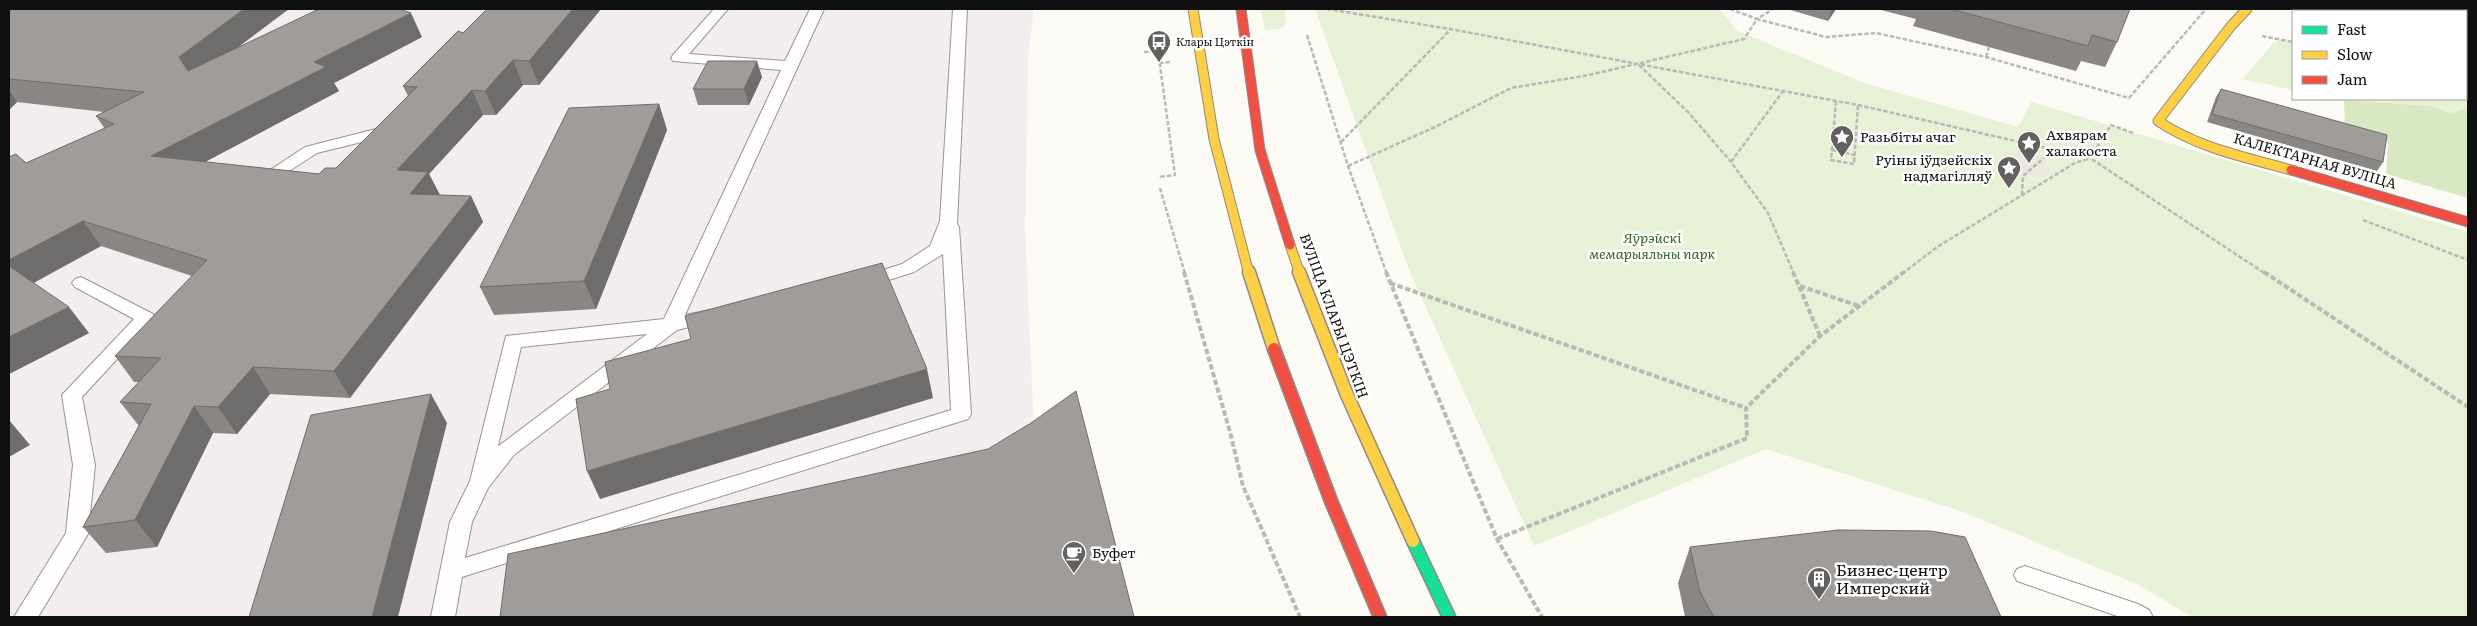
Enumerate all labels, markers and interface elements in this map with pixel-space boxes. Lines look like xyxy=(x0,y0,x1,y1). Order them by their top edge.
legend xyxy=(2292,10,2467,100)
text: Fast xyxy=(2337,17,2366,40)
bus stop icon: Клары Цэткін xyxy=(1146,29,1172,63)
place label: Клары Цэткін xyxy=(1176,33,1254,49)
text: Slow xyxy=(2337,42,2372,65)
text: Jam xyxy=(2337,67,2368,90)
place icon: Разьбіты ачаг xyxy=(1829,124,1855,158)
place label: Ахвярам халакоста xyxy=(2046,124,2117,160)
place label: Разьбіты ачаг xyxy=(1860,126,1956,146)
street label: КАЛЕКТАРНАЯ ВУЛІЦА xyxy=(2231,127,2400,193)
place icon: Ахвярам халакоста xyxy=(2016,130,2042,164)
place label: Руіны іўдзейскіх надмагілляў xyxy=(1875,149,1993,185)
place icon: Руіны іўдзейскіх надмагілляў xyxy=(1996,155,2022,189)
park label: Яўрэйскі мемарыяльны парк xyxy=(1589,227,1715,263)
street label: ВУЛІЦА КЛАРЫ ЦЭТКІН xyxy=(1296,230,1374,401)
cafe icon: Буфет xyxy=(1061,540,1087,574)
place label: Буфет xyxy=(1092,542,1136,562)
place label: Бизнес-центр Имперский xyxy=(1836,557,1948,599)
building icon: Бизнес-центр Имперский xyxy=(1806,566,1832,600)

